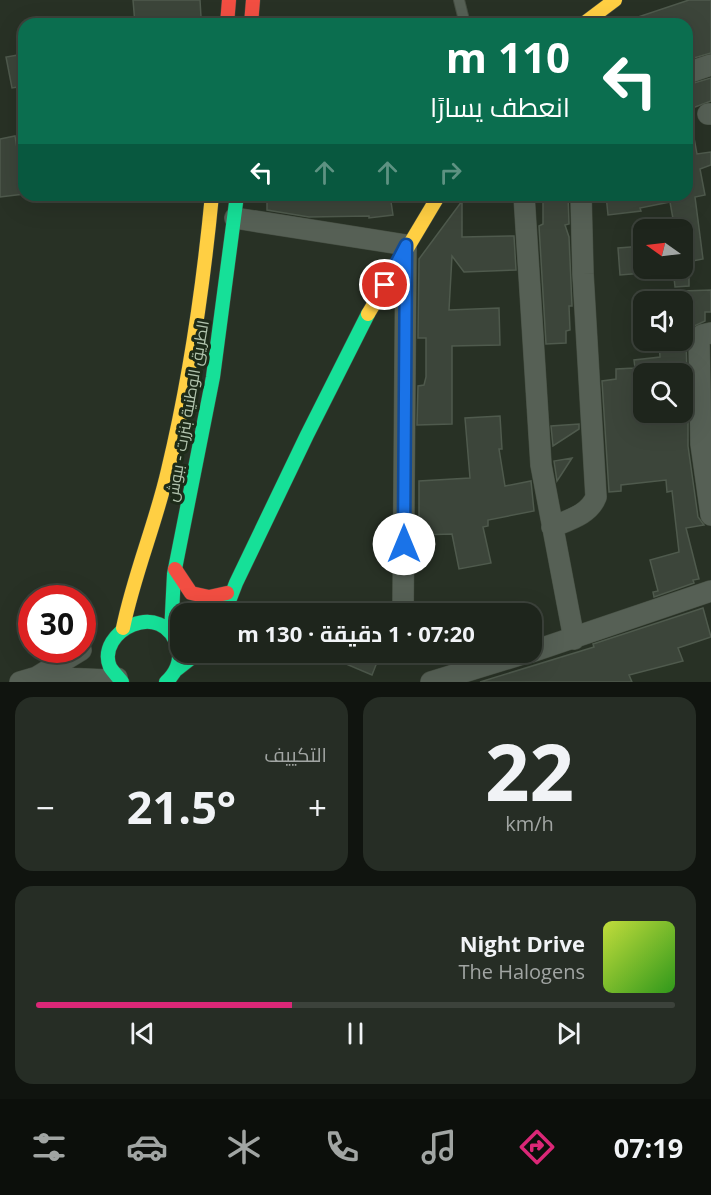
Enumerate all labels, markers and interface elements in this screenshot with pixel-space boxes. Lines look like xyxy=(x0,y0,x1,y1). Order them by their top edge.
text: 110 m xyxy=(446,28,570,85)
icon: left xyxy=(591,42,669,120)
text: انعطف يسارًا xyxy=(430,88,570,125)
icon: left xyxy=(245,156,278,189)
icon: ahead xyxy=(308,156,341,189)
icon: ahead xyxy=(371,156,404,189)
icon: right xyxy=(434,156,467,189)
north arrow xyxy=(633,219,693,279)
map controls xyxy=(633,219,693,423)
pin xyxy=(359,259,410,310)
icon: arrive xyxy=(368,268,401,301)
button: sound xyxy=(633,291,693,351)
street label: الطريق الوطنية بنزرت - ببوش xyxy=(160,319,214,503)
button: search xyxy=(633,363,693,423)
position arrow xyxy=(372,512,436,576)
speed limit sign: 30 xyxy=(18,585,96,663)
text: 07:20 · 1 دقيقة · 130 m xyxy=(237,618,475,648)
text: 22 xyxy=(485,718,574,824)
text: التكييف xyxy=(264,741,327,768)
text: 21.5° xyxy=(127,776,236,837)
text: − xyxy=(36,785,55,830)
text: + xyxy=(308,785,327,830)
text: km/h xyxy=(505,810,554,837)
text: Night Drive xyxy=(460,928,585,958)
text: The Halogens xyxy=(458,958,585,985)
icon: previous xyxy=(126,1017,159,1050)
icon: pause xyxy=(339,1017,372,1050)
icon: next xyxy=(552,1017,585,1050)
icon: filters xyxy=(28,1126,70,1168)
icon: car xyxy=(126,1126,168,1168)
icon: climate xyxy=(223,1126,265,1168)
icon: phone xyxy=(321,1126,363,1168)
icon: music xyxy=(418,1126,460,1168)
icon: directions xyxy=(516,1126,558,1168)
text: 07:19 xyxy=(614,1129,683,1166)

